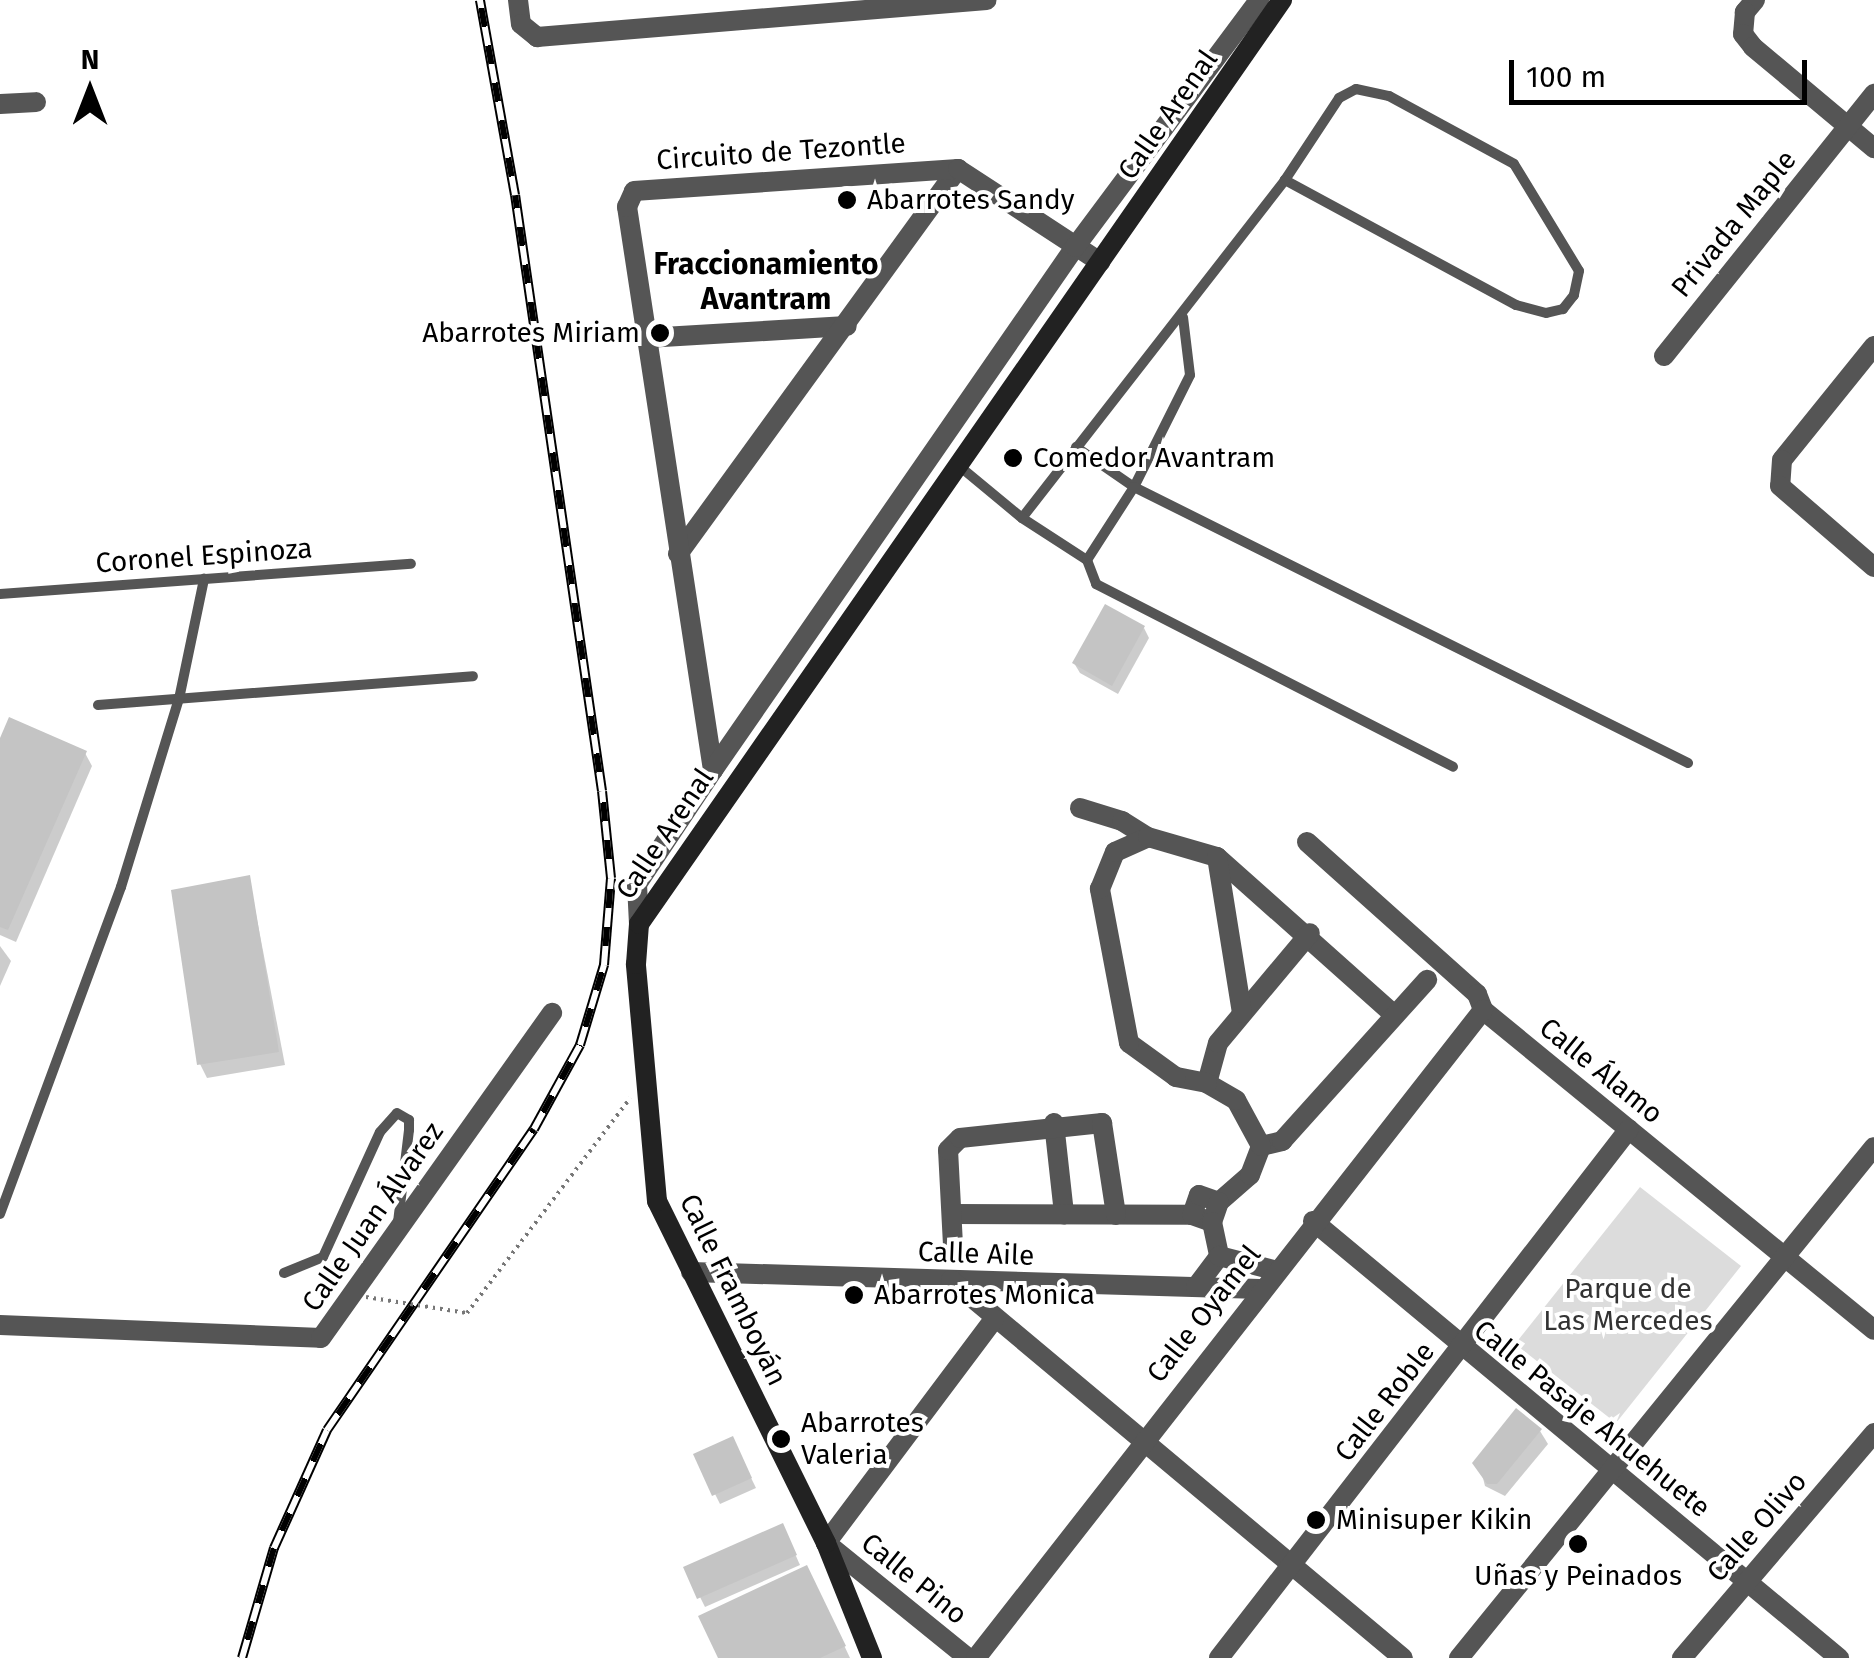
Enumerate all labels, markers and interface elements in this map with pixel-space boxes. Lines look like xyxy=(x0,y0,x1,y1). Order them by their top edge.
north arrow xyxy=(40,40,140,140)
scale bar xyxy=(1514,40,1812,102)
text: N xyxy=(81,43,99,76)
street label: Calle Arenal xyxy=(1111,44,1225,186)
text: 100 m xyxy=(1526,59,1606,95)
street label: Circuito de Tezontle xyxy=(655,127,907,177)
street label: Privada Maple xyxy=(1665,144,1803,304)
place label: Abarrotes Sandy xyxy=(867,183,1075,217)
marker: Abarrotes Sandy xyxy=(836,189,858,211)
district label: Fraccionamiento Avantram xyxy=(653,246,879,316)
place label: Abarrotes Miriam xyxy=(422,316,640,350)
marker: Abarrotes Miriam xyxy=(649,322,671,344)
place label: Comedor Avantram xyxy=(1033,441,1275,475)
marker: Comedor Avantram xyxy=(1002,447,1024,469)
street label: Coronel Espinoza xyxy=(95,532,313,580)
street label: Calle Arenal xyxy=(609,762,721,906)
street label: Calle Álamo xyxy=(1533,1011,1669,1131)
street label: Calle Juan Álvarez xyxy=(295,1116,451,1318)
street label: Calle Framboyán xyxy=(672,1189,794,1391)
street label: Calle Aile xyxy=(917,1235,1035,1273)
street label: Calle Oyamel xyxy=(1140,1239,1268,1389)
park label: Parque de Las Mercedes xyxy=(1543,1272,1713,1338)
place label: Abarrotes Monica xyxy=(874,1278,1095,1312)
marker: Abarrotes Monica xyxy=(843,1284,865,1306)
street label: Calle Pasaje Ahuehuete xyxy=(1467,1313,1717,1525)
street label: Calle Roble xyxy=(1328,1336,1442,1468)
place label: Abarrotes Valeria xyxy=(801,1406,924,1472)
marker: Abarrotes Valeria xyxy=(770,1428,792,1450)
street label: Calle Olivo xyxy=(1700,1465,1814,1589)
place label: Minisuper Kikin xyxy=(1336,1503,1533,1537)
marker: Minisuper Kikin xyxy=(1305,1509,1327,1531)
street label: Calle Pino xyxy=(854,1526,974,1632)
marker: Uñas y Peinados xyxy=(1567,1533,1589,1555)
place label: Uñas y Peinados xyxy=(1474,1559,1682,1593)

